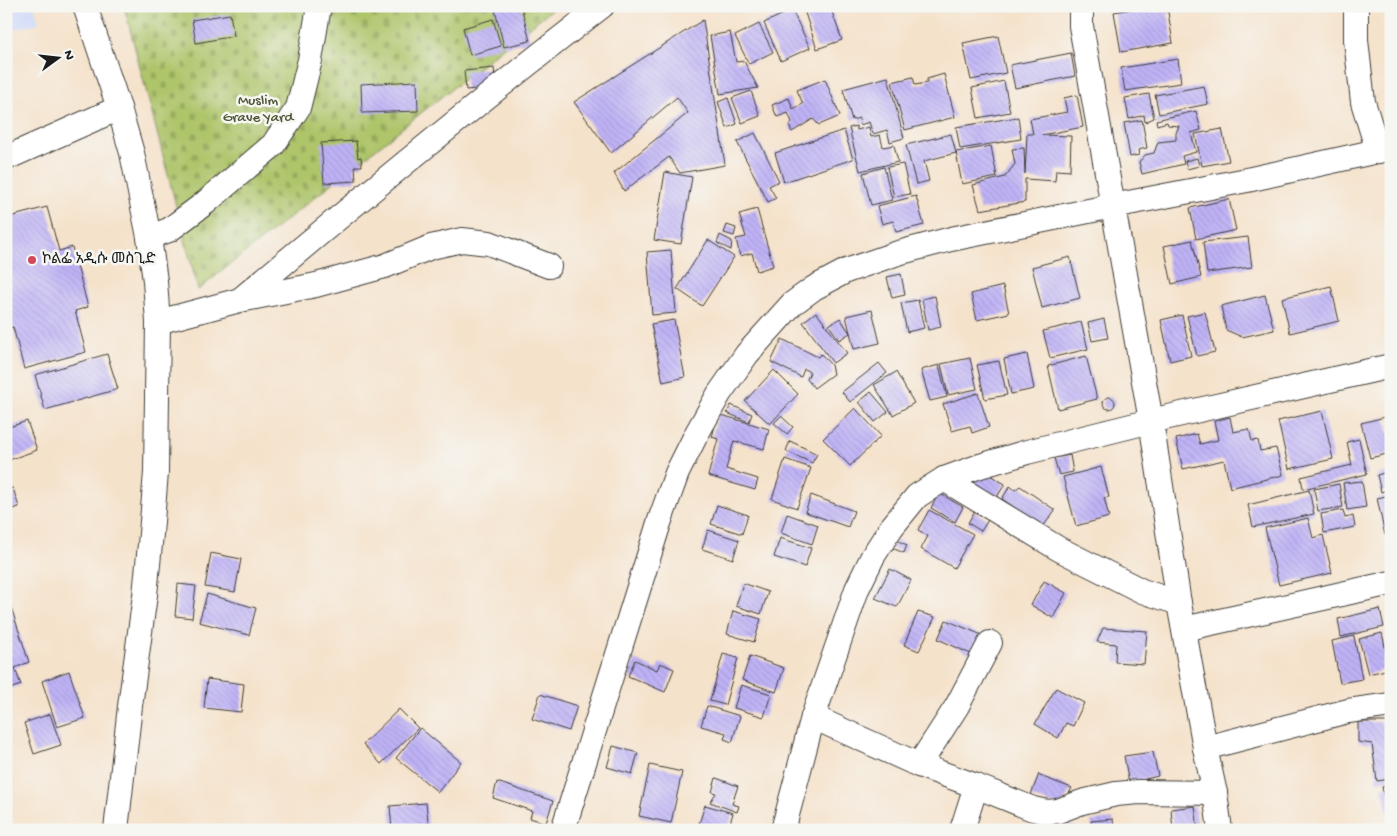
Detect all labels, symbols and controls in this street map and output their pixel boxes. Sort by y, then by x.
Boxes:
north arrow [32,32,82,82]
text: N [59,49,78,62]
park label: Muslim Grave Yard [223,92,294,127]
place label: ኮልፌ አዲሱ መስጊድ [42,251,156,269]
marker: ኮልፌ አዲሱ መስጊድ [26,254,38,266]

